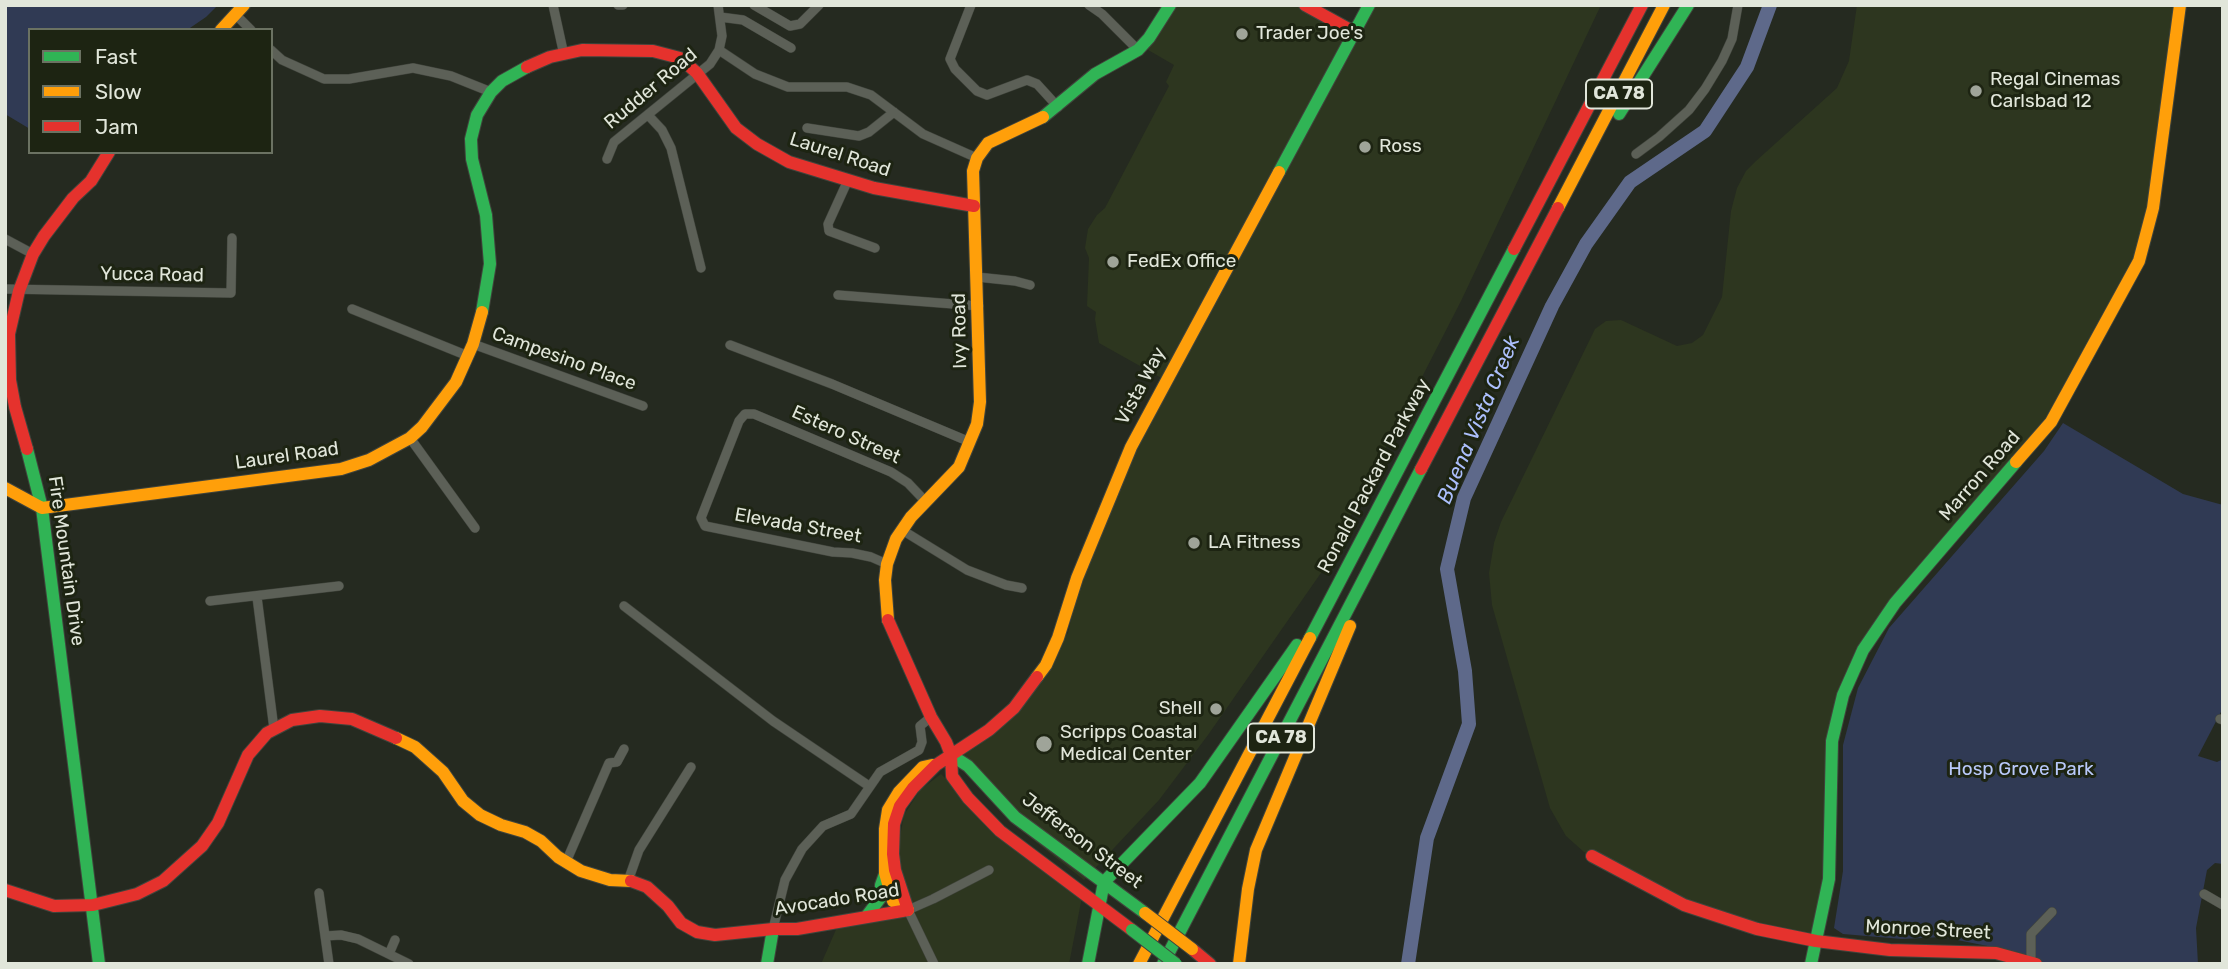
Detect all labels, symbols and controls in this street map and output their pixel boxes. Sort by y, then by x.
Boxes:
place label: Trader Joe's [1256,23,1363,45]
marker: Trader Joe's [1234,26,1250,42]
legend [28,28,273,154]
text: Fast [95,44,137,69]
street label: Rudder Road [600,44,702,134]
place label: Regal Cinemas Carlsbad 12 [1990,69,2121,113]
text: Slow [95,79,142,104]
road number: CA 78 [1586,80,1652,108]
marker: Regal Cinemas Carlsbad 12 [1968,83,1984,99]
text: Jam [95,114,139,139]
street label: Laurel Road [787,128,893,182]
place label: Ross [1379,136,1422,158]
marker: Ross [1357,139,1373,155]
place label: FedEx Office [1127,251,1236,273]
marker: FedEx Office [1105,254,1121,270]
street label: Yucca Road [100,263,204,287]
street label: Ivy Road [948,293,972,369]
street label: Campesino Place [489,322,639,396]
water label: Buena Vista Creek [1432,332,1526,508]
street label: Vista Way [1111,343,1171,429]
street label: Ronald Packard Parkway [1313,375,1435,577]
street label: Estero Street [788,401,904,469]
street label: Marron Road [1935,426,2025,526]
street label: Laurel Road [234,437,340,475]
street label: Fire Mountain Drive [43,475,89,647]
street label: Elevada Street [733,504,863,548]
place label: LA Fitness [1208,532,1301,554]
marker: LA Fitness [1186,535,1202,551]
place label: Shell [1159,698,1202,720]
marker: Shell [1208,701,1224,717]
place label: Scripps Coastal Medical Center [1060,722,1197,766]
road number: CA 78 [1248,724,1314,752]
marker: Scripps Coastal Medical Center [1034,734,1054,754]
park label: Hosp Grove Park [1948,759,2094,781]
street label: Jefferson Street [1017,788,1147,894]
street label: Avocado Road [773,879,901,921]
street label: Monroe Street [1865,915,1991,945]

